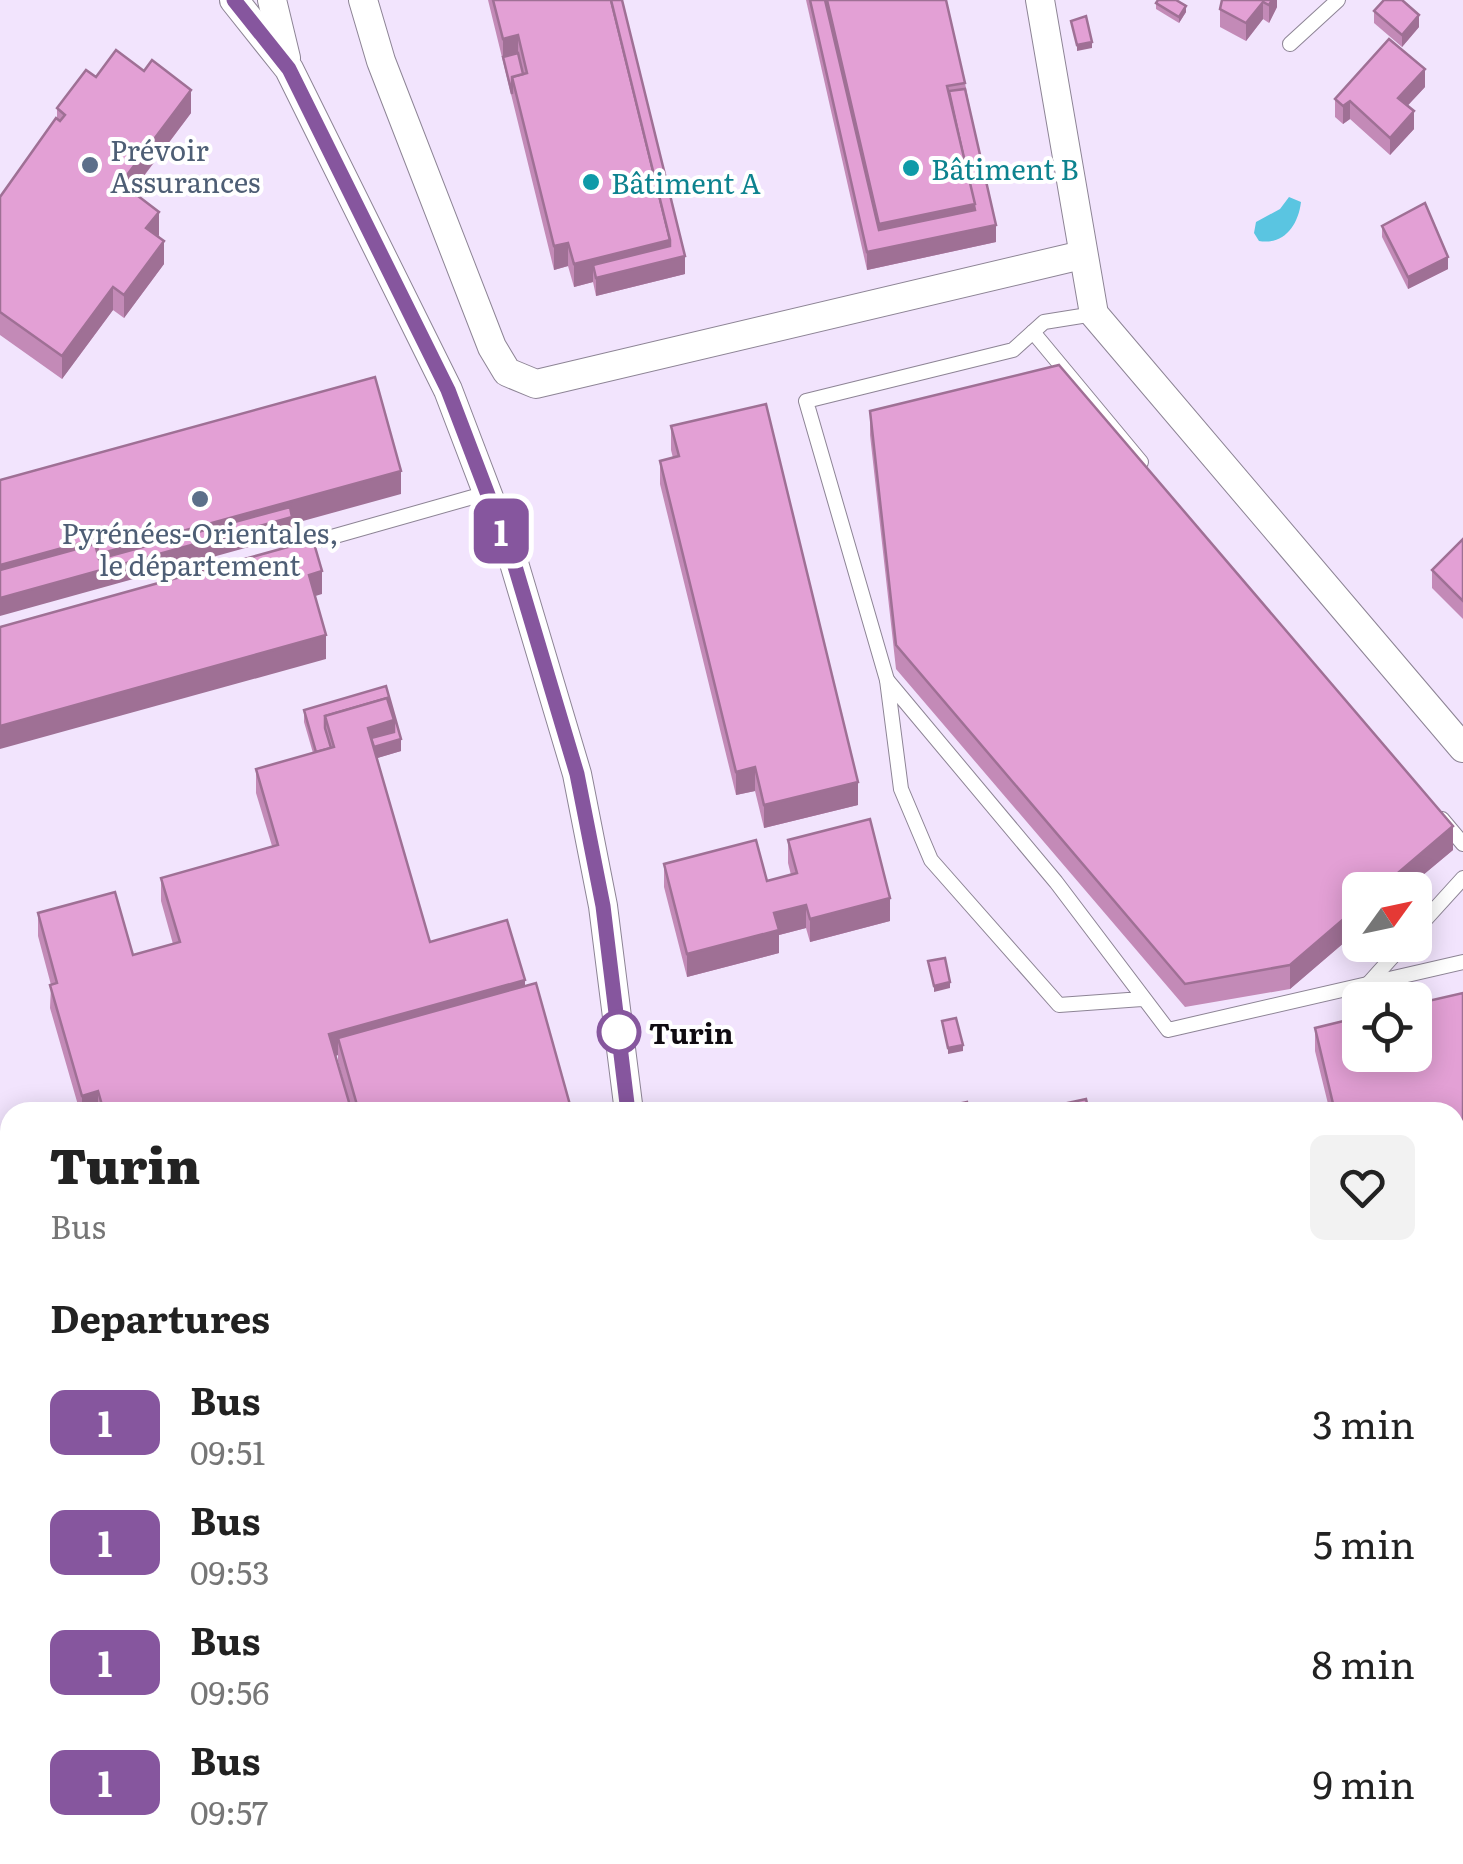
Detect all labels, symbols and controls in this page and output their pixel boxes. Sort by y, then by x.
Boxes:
place label: Prévoir Assurances [110,128,261,202]
place label: Bâtiment B [931,147,1079,189]
marker: Prévoir Assurances [79,154,101,176]
marker: Bâtiment B [900,157,922,179]
place label: Bâtiment A [611,161,761,203]
marker: Bâtiment A [580,171,602,193]
marker: Pyrénées-Orientales, le département [189,488,211,510]
line badge: 1 [468,498,534,564]
text: 1 [494,505,508,557]
place label: Pyrénées-Orientales, le département [62,511,338,585]
north arrow [1342,872,1432,962]
map controls [1342,872,1432,1072]
button: locate [1342,982,1432,1072]
marker: Turin [598,1011,640,1053]
place label: Turin [649,1011,733,1053]
text: Turin [50,1128,200,1199]
button: heart [1310,1135,1415,1240]
text: Bus [50,1201,106,1249]
text: Departures [50,1288,270,1345]
text: Bus [190,1370,261,1427]
text: 3 min [1312,1394,1415,1451]
text: 1 [98,1396,112,1448]
text: 09:51 [190,1427,265,1475]
text: Bus [190,1490,261,1547]
text: 5 min [1313,1514,1415,1571]
text: 1 [98,1516,112,1568]
text: 09:53 [190,1547,270,1595]
text: Bus [190,1610,261,1667]
text: 8 min [1312,1634,1415,1691]
text: 1 [98,1636,112,1688]
text: 09:56 [190,1667,269,1715]
text: Bus [190,1730,261,1787]
text: 9 min [1313,1754,1415,1811]
text: 1 [98,1756,112,1808]
text: 09:57 [190,1787,268,1835]

